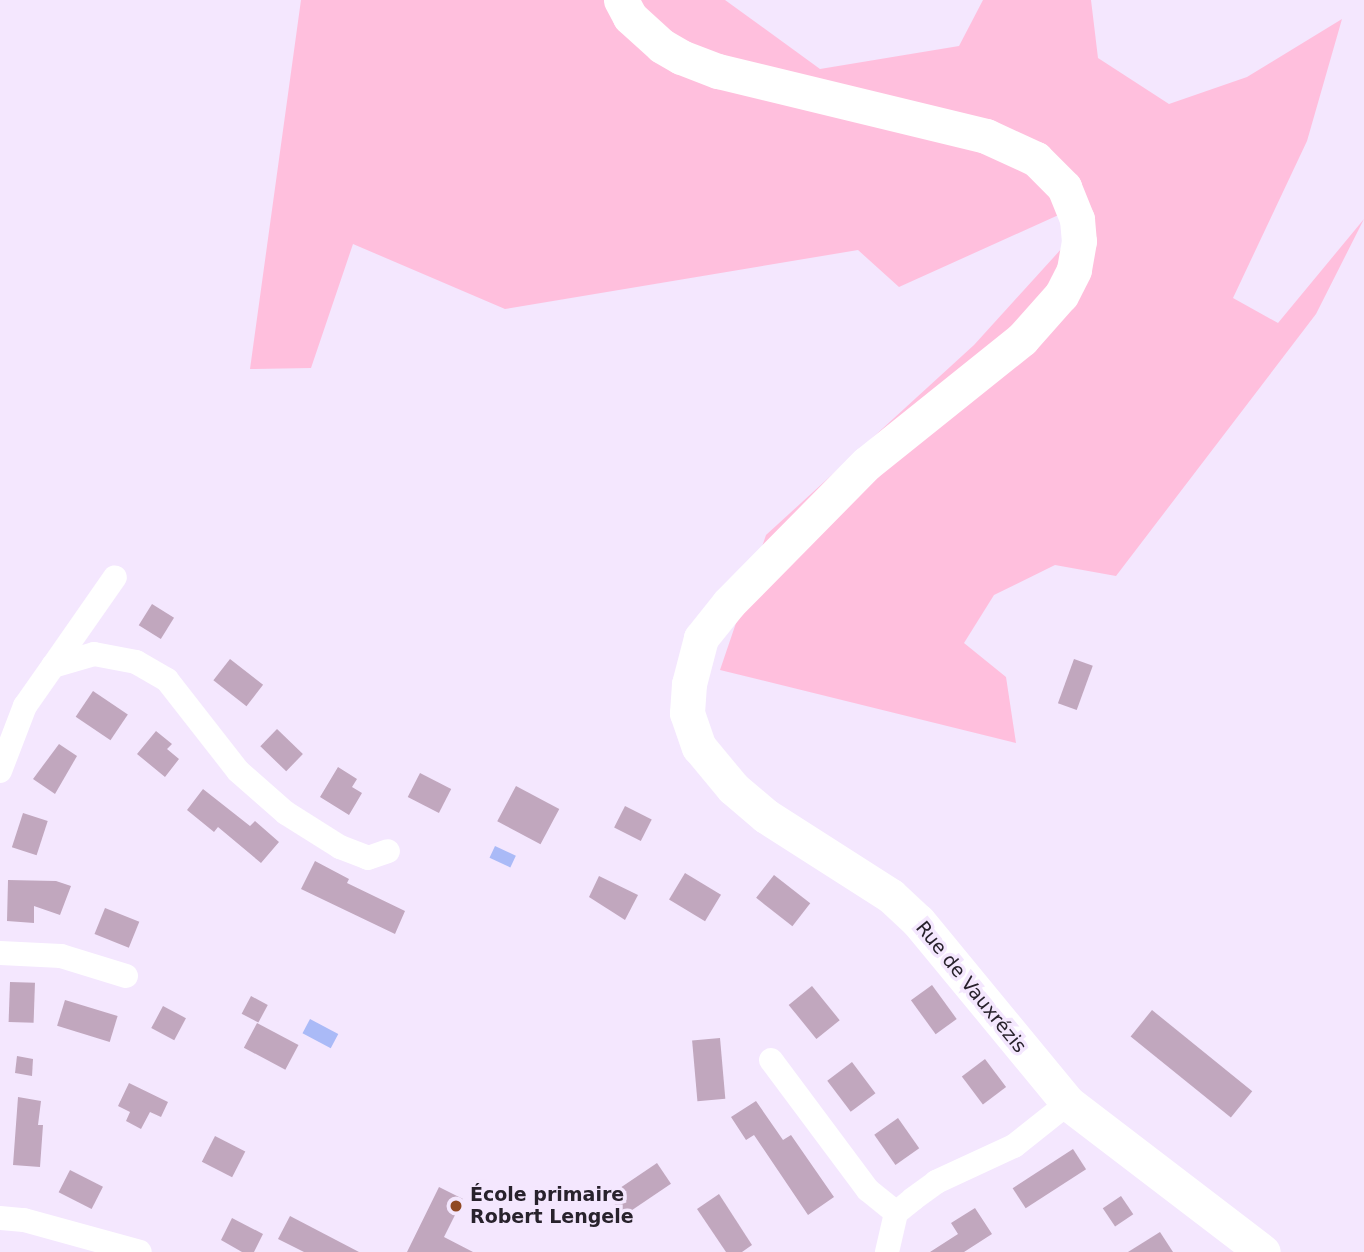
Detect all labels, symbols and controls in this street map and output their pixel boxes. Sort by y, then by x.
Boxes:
street label: Rue de Vauxrézis [911,917,1031,1057]
place label: École primaire Robert Lengele [470,1184,634,1228]
marker: École primaire Robert Lengele [448,1198,464,1214]

